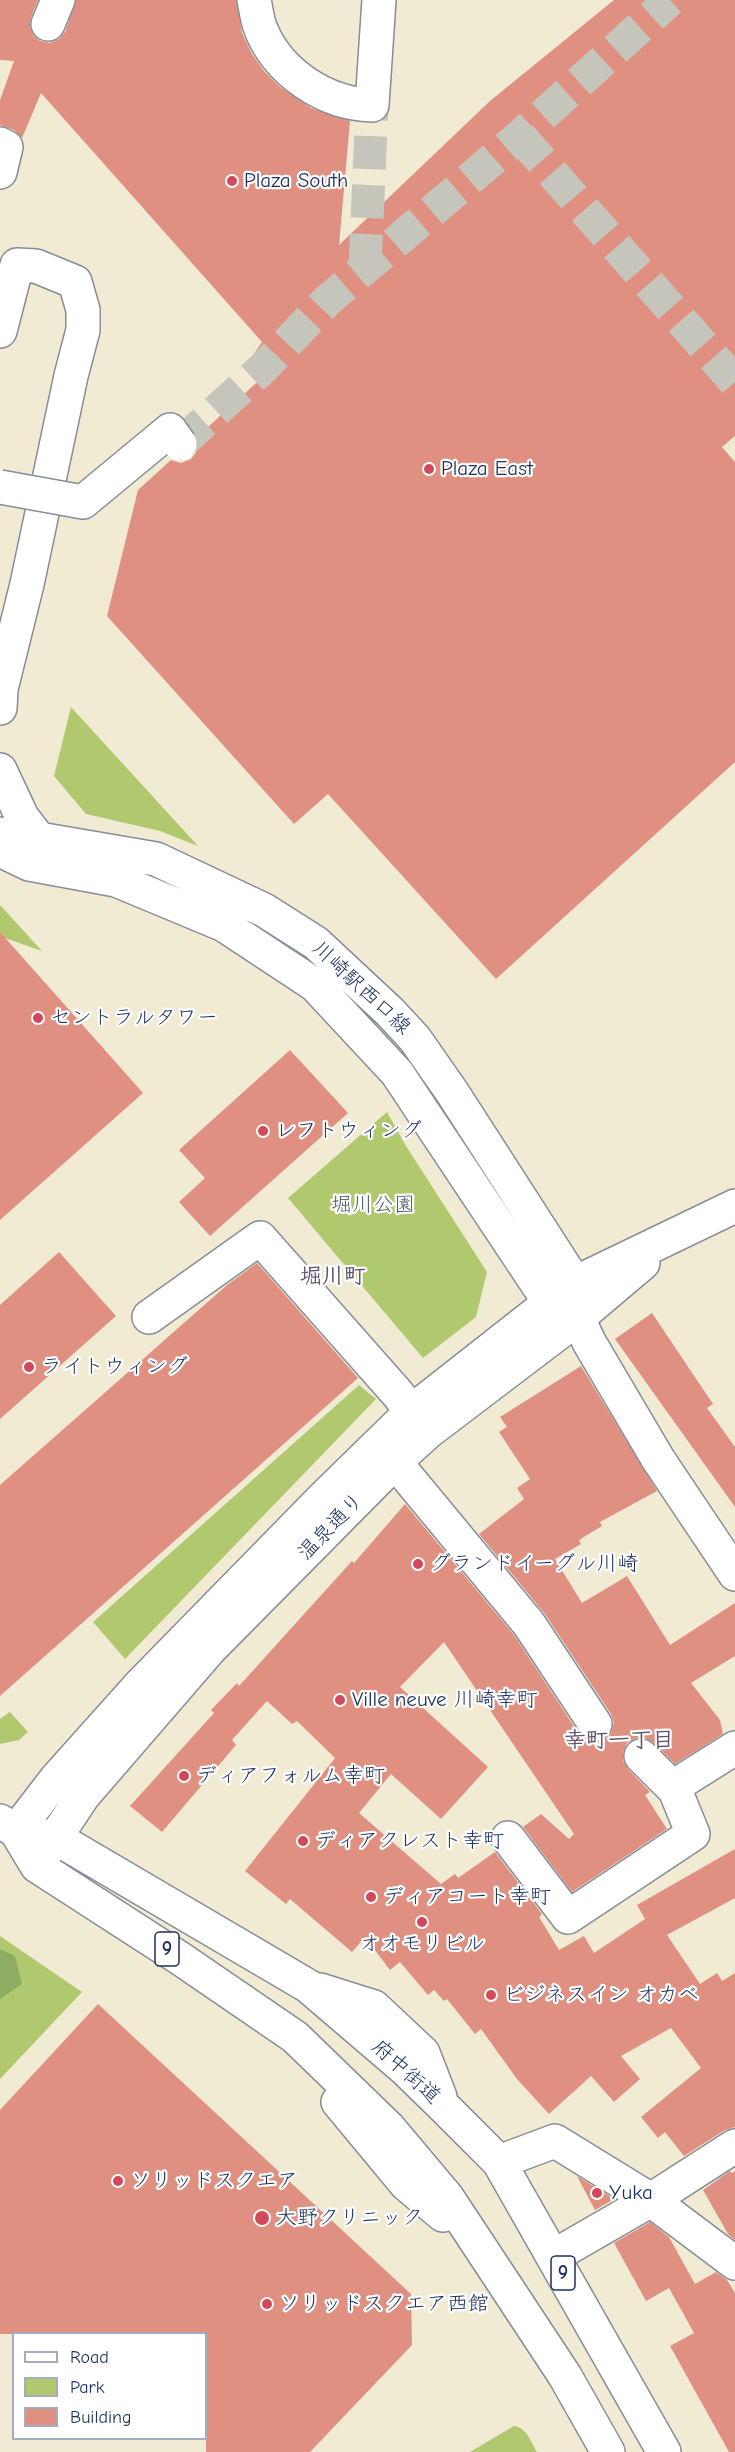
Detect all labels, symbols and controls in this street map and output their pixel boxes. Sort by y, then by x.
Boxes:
place label: Plaza South [244,168,348,194]
marker: Plaza South [225,174,239,188]
place label: Plaza East [441,456,533,482]
marker: Plaza East [422,462,436,476]
street label: 川崎駅西口線 [306,936,416,1040]
place label: セントラルタワー [50,1005,218,1031]
marker: セントラルタワー [31,1011,45,1025]
place label: レフトウィング [275,1118,422,1144]
marker: レフトウィング [256,1124,270,1138]
park label: 堀川公園 [331,1192,415,1218]
district label: 堀川町 [300,1264,366,1290]
place label: ライトウィング [41,1354,188,1380]
marker: ライトウィング [22,1360,36,1374]
street label: 温泉通り [293,1488,369,1566]
place label: グランドイーグル川崎 [430,1551,638,1577]
marker: グランドイーグル川崎 [411,1557,425,1571]
place label: Ville neuve 川崎幸町 [352,1687,538,1713]
marker: Ville neuve 川崎幸町 [333,1693,347,1707]
district label: 幸町一丁目 [564,1728,674,1754]
place label: ディアフォルム幸町 [196,1763,385,1789]
marker: ディアフォルム幸町 [177,1769,191,1783]
place label: ディアクレスト幸町 [315,1828,504,1854]
marker: ディアクレスト幸町 [296,1834,310,1848]
place label: ディアコート幸町 [383,1884,551,1910]
marker: ディアコート幸町 [364,1890,378,1904]
marker: オオモリビル [415,1915,429,1929]
place label: オオモリビル [359,1931,485,1957]
road number: 9 [155,1932,179,1966]
place label: ビジネスイン オカベ [503,1982,699,2008]
marker: ビジネスイン オカベ [484,1988,498,2002]
street label: 府中街道 [366,2035,446,2109]
place label: ソリッドスクエア [130,2168,298,2194]
marker: ソリッドスクエア [111,2174,125,2188]
place label: Yuka [609,2180,653,2206]
marker: Yuka [590,2186,604,2200]
place label: 大野クリニック [276,2205,423,2231]
marker: 大野クリニック [253,2209,271,2227]
road number: 9 [551,2256,575,2290]
place label: ソリッドスクエア西館 [279,2291,489,2317]
marker: ソリッドスクエア西館 [260,2297,274,2311]
legend [12,2332,207,2440]
text: Road [70,2347,109,2368]
text: Park [70,2377,104,2398]
text: Building [70,2407,132,2428]

